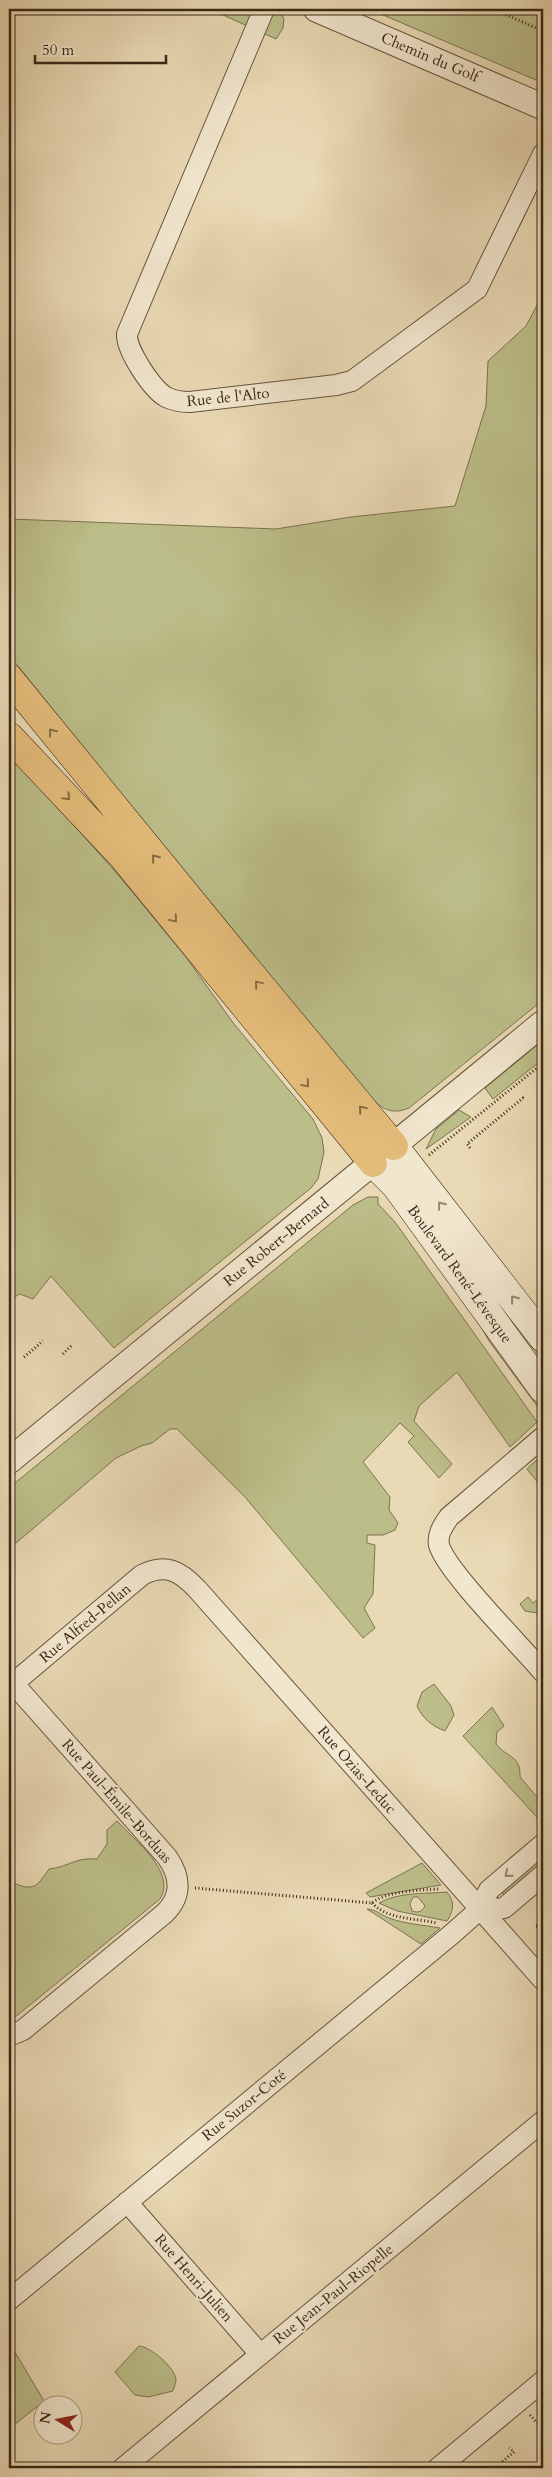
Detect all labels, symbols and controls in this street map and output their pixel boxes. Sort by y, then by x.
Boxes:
street label: Chemin du Golf [378,27,484,88]
scale bar [35,32,166,64]
text: 50 m [42,40,74,60]
street label: Rue de l'Alto [186,383,270,411]
one-way arrow [49,729,58,738]
one-way arrow [61,791,70,800]
one-way arrow [152,855,161,864]
one-way arrow [168,913,176,922]
one-way arrow [255,980,264,989]
one-way arrow [301,1078,310,1087]
one-way arrow [359,1105,368,1114]
street label: Rue Robert-Bernard [219,1193,333,1291]
street label: Boulevard René-Lévesque [403,1201,517,1347]
one-way arrow [438,1201,447,1211]
one-way arrow [511,1296,519,1305]
street label: Rue Alfred-Pellan [35,1578,135,1667]
street label: Rue Ozias-Leduc [313,1722,401,1818]
street label: Rue Paul-Émile-Borduas [57,1735,177,1867]
one-way arrow [505,1868,514,1877]
street label: Rue Suzor-Coté [198,2065,291,2145]
street label: Rue Henri-Julien [150,2230,238,2327]
street label: Rue Jean-Paul-Riopelle [269,2239,397,2349]
north arrow [32,2394,82,2444]
text: N [35,2410,56,2425]

